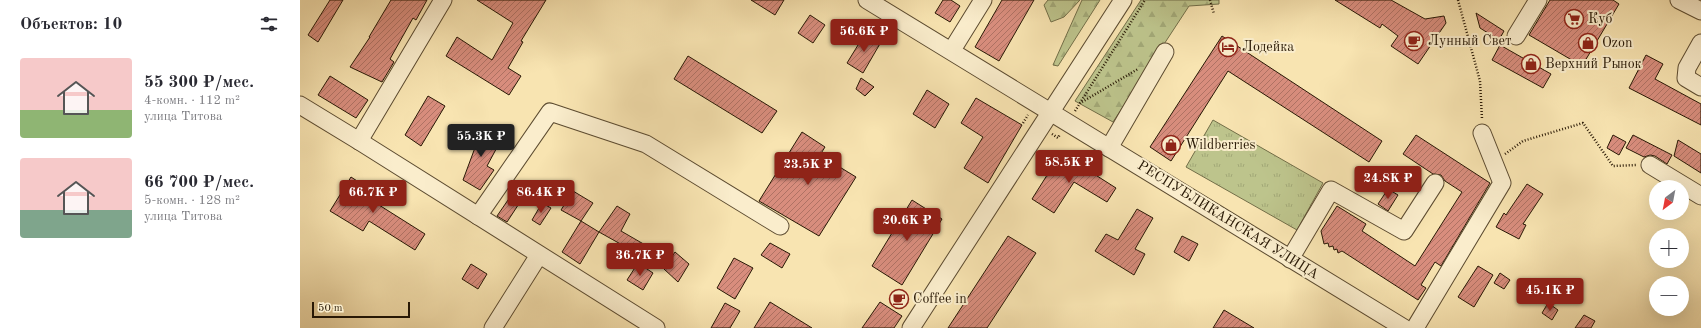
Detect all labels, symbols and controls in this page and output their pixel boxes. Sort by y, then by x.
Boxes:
supermarket icon: Куб [1563,8,1585,30]
place label: Куб [1588,12,1613,26]
icon: filters [258,13,280,35]
text: Объектов: 10 [20,16,122,33]
pin: 56.6K ₽ [827,19,901,53]
text: 56.6K ₽ [839,25,889,38]
cafe icon: Лунный Свет [1403,30,1425,52]
shop icon: Ozon [1577,32,1599,54]
place label: Лунный Свет [1428,34,1512,48]
hotel icon: Лодейка [1217,36,1239,58]
place label: Ozon [1602,36,1633,50]
place label: Лодейка [1242,40,1294,54]
shop icon: Верхний Рынок [1520,53,1542,75]
place label: Верхний Рынок [1545,57,1642,71]
icon: home [52,74,100,122]
text: 55 300 ₽/мес. [144,74,254,91]
text: 4-комн. · 112 m² [144,94,240,107]
text: улица Титова [144,110,222,123]
pin: 55.3K ₽ [444,124,518,158]
text: 55.3K ₽ [456,130,506,143]
shop icon: Wildberries [1160,134,1182,156]
place label: Wildberries [1185,138,1256,152]
pin: 58.5K ₽ [1032,150,1106,184]
pin: 23.5K ₽ [771,152,845,186]
text: 58.5K ₽ [1044,156,1094,169]
text: 23.5K ₽ [783,158,833,171]
street label: РЕСПУБЛИКАНСКАЯ УЛИЦА [1135,158,1321,282]
pin: 24.8K ₽ [1351,166,1425,200]
text: 24.8K ₽ [1363,172,1413,185]
icon: home [52,174,100,222]
text: 66 700 ₽/мес. [144,174,254,191]
pin: 66.7K ₽ [336,180,410,214]
pin: 86.4K ₽ [504,180,578,214]
north arrow [1649,180,1689,220]
map controls [1649,180,1689,316]
text: 66.7K ₽ [348,186,398,199]
text: 86.4K ₽ [516,186,566,199]
text: 5-комн. · 128 m² [144,194,240,207]
pin: 20.6K ₽ [870,208,944,242]
text: улица Титова [144,210,222,223]
text: 20.6K ₽ [882,214,932,227]
button: + [1649,228,1689,268]
pin: 36.7K ₽ [603,243,677,277]
text: 36.7K ₽ [615,249,665,262]
button: − [1649,276,1689,316]
pin: 45.1K ₽ [1513,278,1587,312]
text: 45.1K ₽ [1525,284,1575,297]
cafe icon: Coffee in [888,288,910,310]
place label: Coffee in [913,292,967,306]
scale bar [312,300,410,319]
text: 50 m [318,303,343,314]

